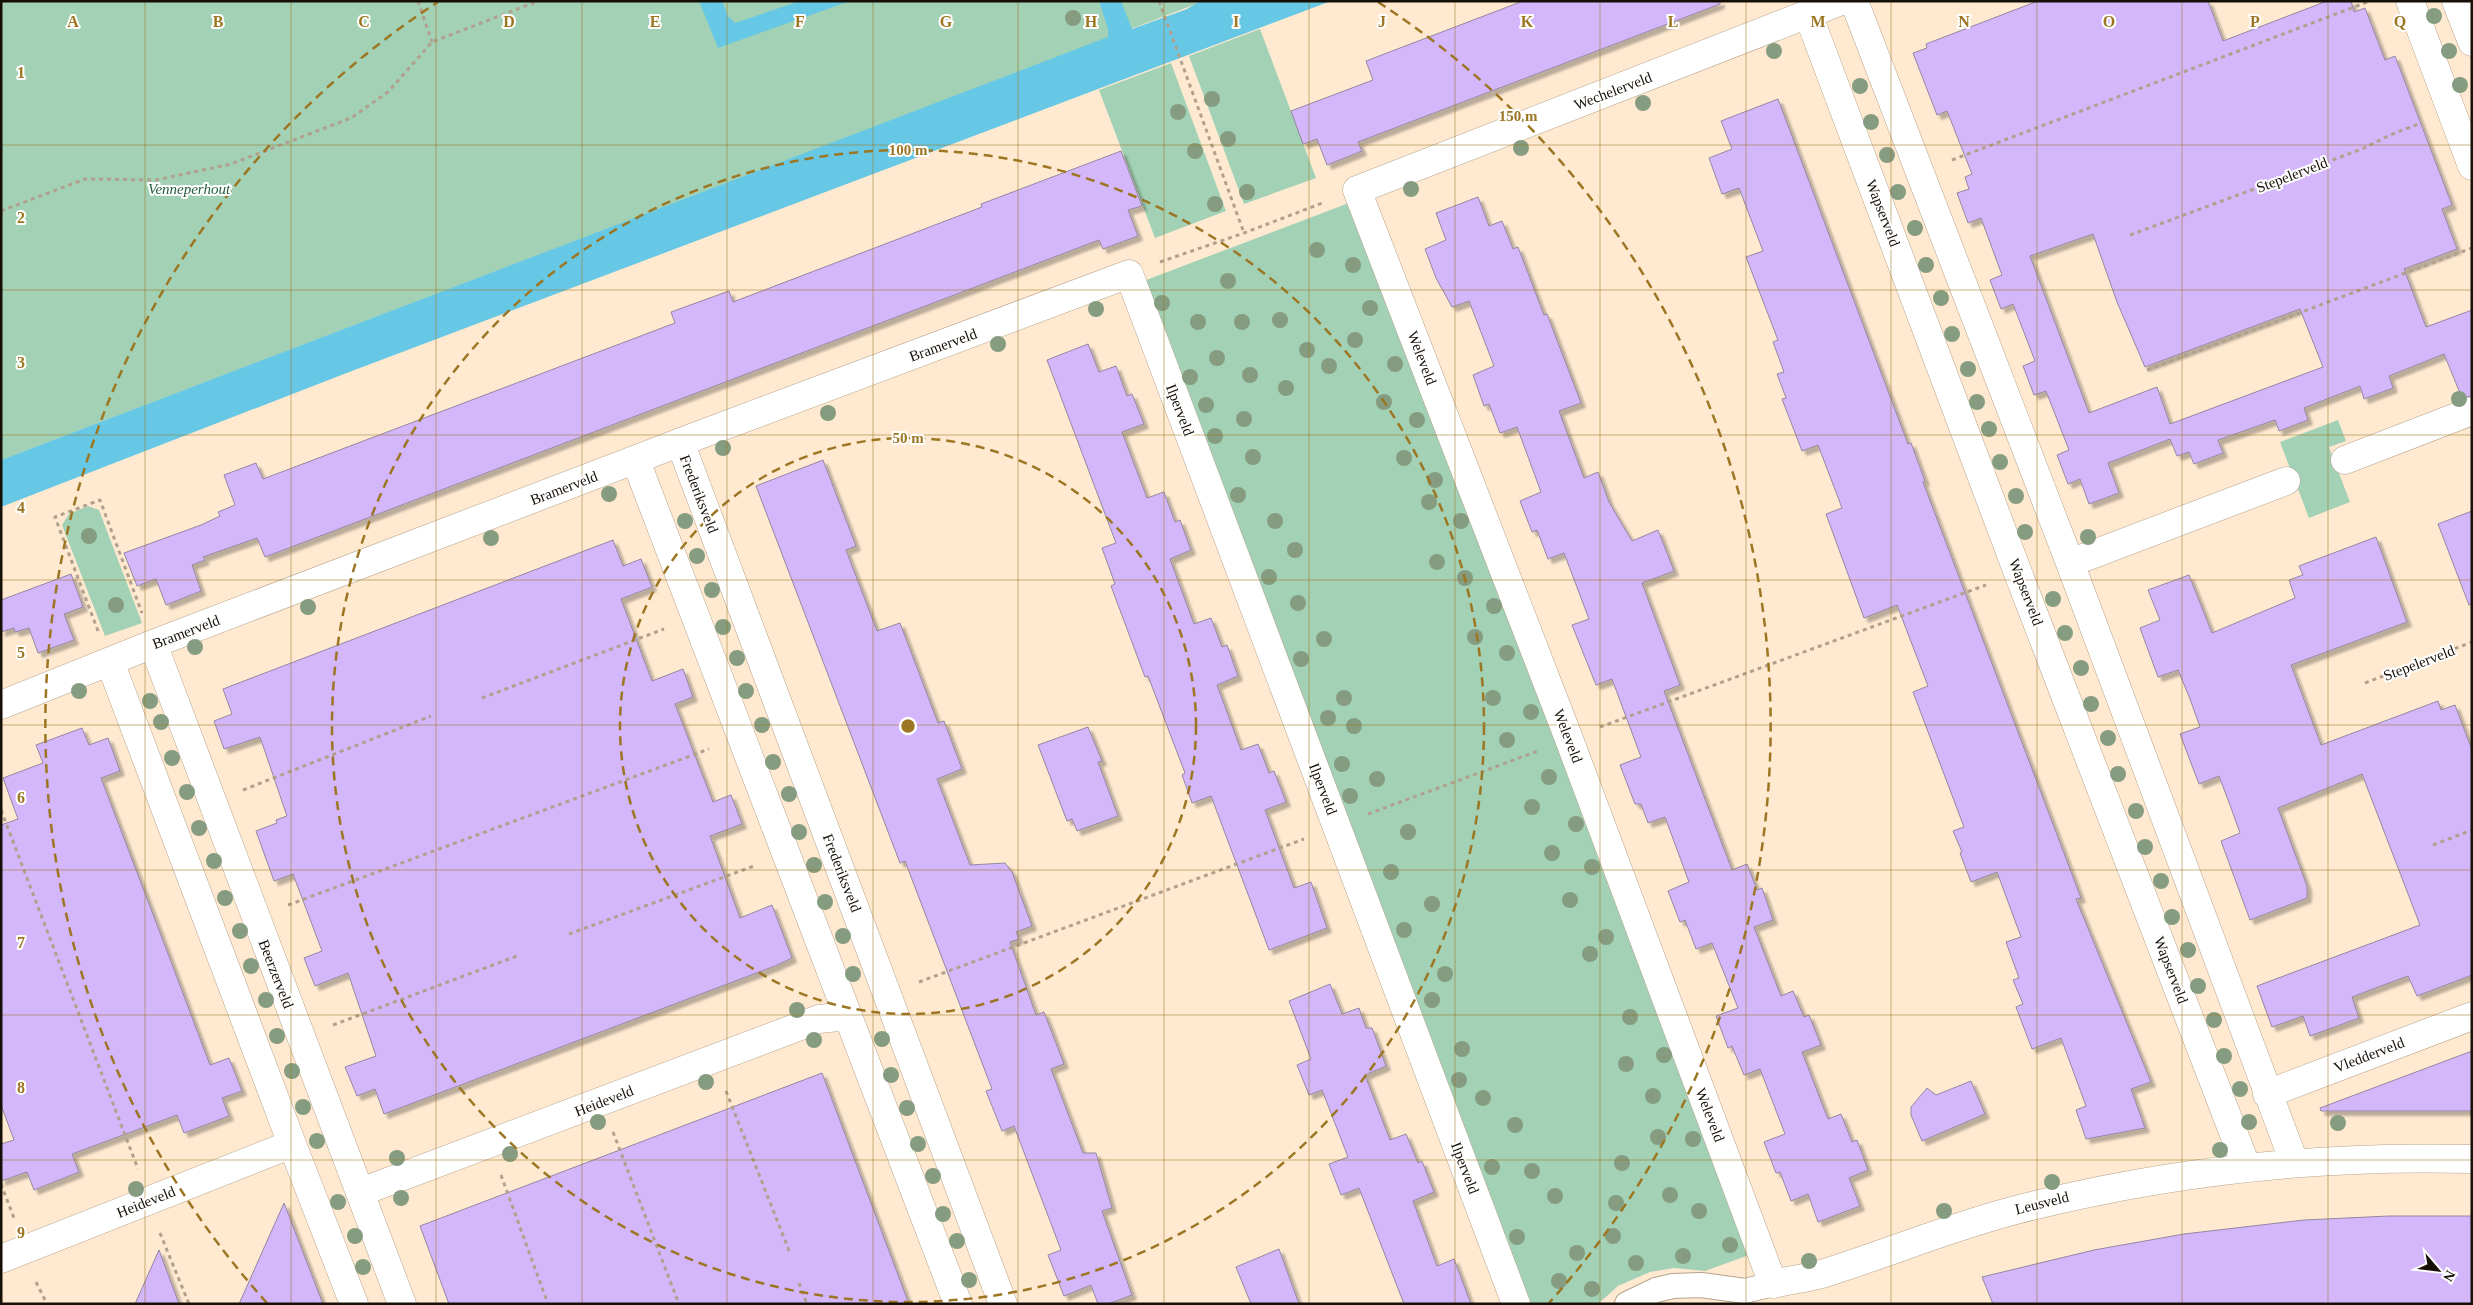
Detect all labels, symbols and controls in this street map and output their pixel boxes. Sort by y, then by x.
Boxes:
text: A [67,13,79,30]
text: B [213,13,224,30]
text: C [358,13,370,30]
text: D [503,13,515,30]
text: E [650,13,660,30]
text: F [795,13,805,30]
text: G [940,13,953,30]
text: H [1085,13,1098,30]
text: I [1233,13,1239,30]
text: J [1378,13,1386,30]
text: K [1521,13,1534,30]
text: L [1668,13,1678,30]
text: M [1810,13,1826,30]
text: N [1958,13,1970,30]
text: O [2103,13,2115,30]
text: P [2250,13,2260,30]
text: Q [2394,13,2406,30]
text: 1 [17,64,25,81]
street label: Wechelerveld [1572,69,1655,113]
text: 150 m [1499,108,1538,124]
text: 100 m [889,142,928,158]
street label: Stepelerveld [2254,154,2330,196]
street label: Wapserveld [1863,177,1903,249]
park label: Venneperhout [148,181,231,197]
text: 2 [17,209,25,226]
street label: Bramerveld [907,325,979,365]
street label: Weleveld [1404,329,1440,388]
text: 3 [17,354,25,371]
street label: Ilperveld [1163,382,1197,439]
text: 50 m [892,430,924,446]
street label: Frederiksveld [677,453,721,536]
street label: Bramerveld [528,468,600,508]
text: 4 [17,499,25,516]
street label: Wapserveld [2006,556,2046,628]
street label: Bramerveld [150,612,222,652]
street label: Stepelerveld [2381,642,2457,684]
text: 5 [17,644,25,661]
street label: Weleveld [1550,707,1586,766]
centre of rings [899,717,917,735]
street label: Ilperveld [1306,761,1340,818]
text: 6 [17,789,25,806]
street label: Frederiksveld [820,832,864,915]
text: 7 [17,934,25,951]
street label: Wapserveld [2151,934,2191,1006]
street label: Beerzerveld [256,937,297,1011]
street label: Vledderveld [2332,1034,2407,1076]
text: 8 [17,1079,25,1096]
street label: Heideveld [572,1082,636,1120]
street label: Weleveld [1692,1086,1728,1145]
street label: Ilperveld [1448,1140,1482,1197]
street label: Heideveld [114,1183,178,1221]
street label: Leusveld [2013,1188,2071,1217]
text: 9 [17,1224,25,1241]
north arrow [2413,1245,2463,1295]
text: N [2440,1268,2458,1284]

